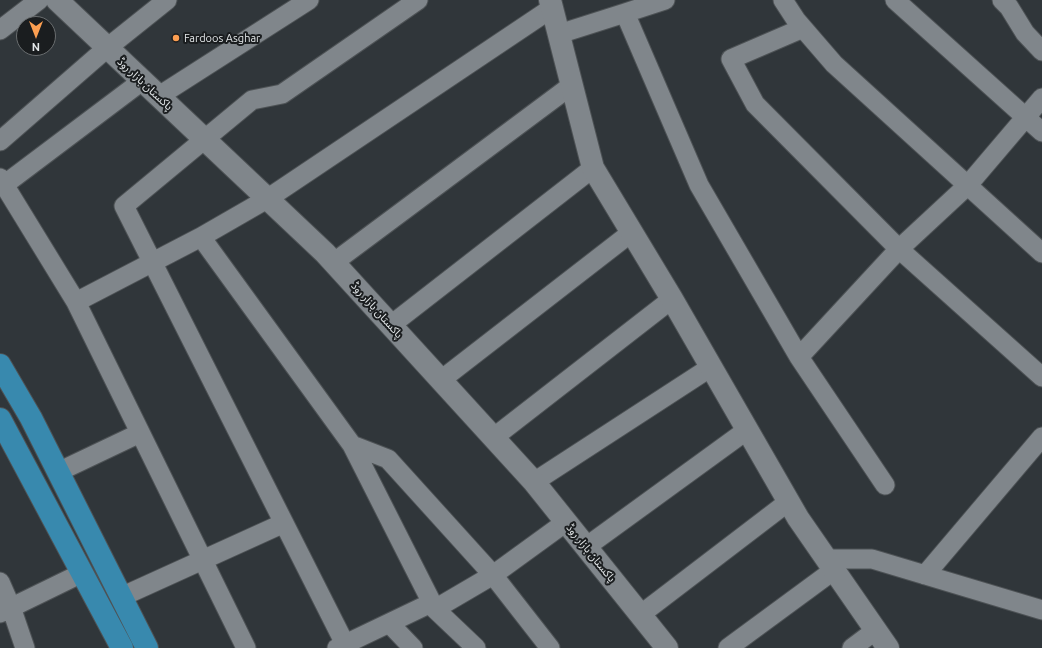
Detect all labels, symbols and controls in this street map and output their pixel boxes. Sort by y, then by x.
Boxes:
north arrow [16,16,56,56]
place label: Fardoos Asghar [184,31,260,45]
marker: Fardoos Asghar [171,33,181,43]
text: N [32,41,40,53]
street label: پاکستان بازار روڈ [115,55,175,113]
street label: پاکستان بازار روڈ [348,279,406,341]
street label: پاکستان بازار روڈ [564,521,618,585]

